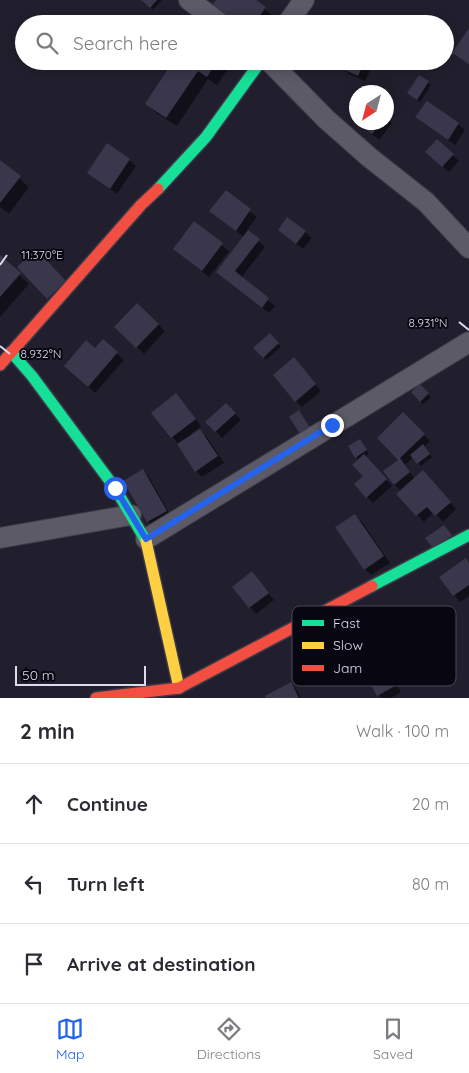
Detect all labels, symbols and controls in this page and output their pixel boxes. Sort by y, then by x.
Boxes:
search box [15,15,454,70]
icon: search [33,29,61,57]
text: Search here [73,31,178,55]
north arrow [349,85,394,130]
text: 11.370°E [21,247,63,262]
text: 8.931°N [409,315,447,330]
text: 8.932°N [20,346,62,361]
route end [321,414,344,437]
route start [104,477,127,500]
legend [292,606,456,686]
text: Fast [333,614,361,632]
text: Slow [333,636,363,654]
text: Jam [333,659,362,677]
scale bar [15,663,146,686]
text: 50 m [22,666,55,684]
text: 2 min [20,718,75,744]
text: Walk · 100 m [356,721,449,741]
icon: ahead [20,790,48,818]
text: Continue [67,792,148,816]
text: 20 m [412,794,449,814]
icon: left [20,870,48,898]
text: Turn left [67,872,145,896]
text: 80 m [412,874,449,894]
icon: arrive [20,950,48,978]
text: Arrive at destination [67,952,256,976]
tab: Map [56,1015,85,1063]
tab: Directions [197,1015,261,1063]
tab: Saved [373,1015,413,1063]

